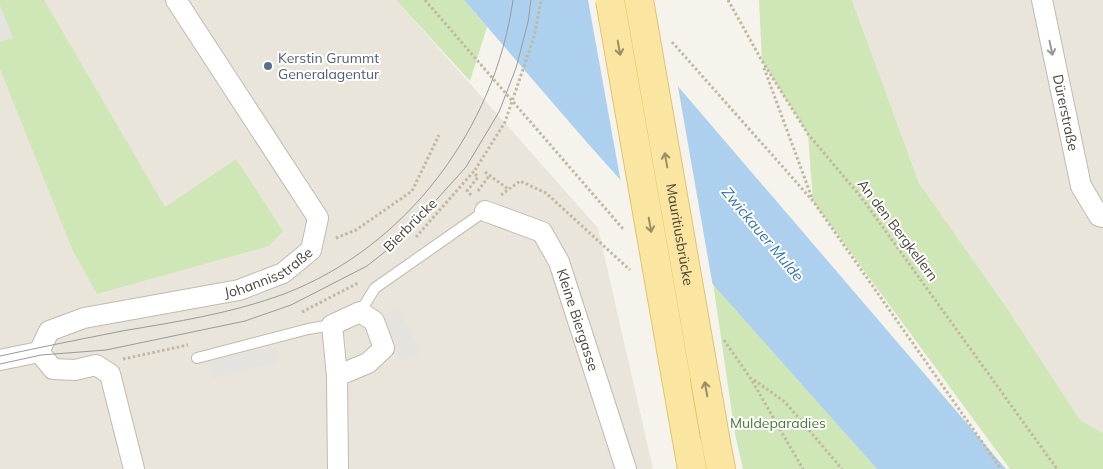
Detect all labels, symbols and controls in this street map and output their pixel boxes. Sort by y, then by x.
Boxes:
one-way arrow [1047,39,1056,55]
one-way arrow [614,40,624,56]
place label: Kerstin Grummt Generalagentur [278,49,380,83]
marker: Kerstin Grummt Generalagentur [262,60,274,72]
street label: Dürerstraße [1049,73,1082,153]
one-way arrow [661,152,671,168]
street label: An den Bergkellern [854,176,942,284]
street label: Mauritiusbrücke [662,182,698,287]
water label: Zwickauer Mulde [718,183,808,285]
street label: Bierbrücke [379,194,441,256]
one-way arrow [645,217,655,233]
street label: Johannisstraße [223,243,316,302]
street label: Kleine Biergasse [553,266,603,373]
one-way arrow [701,381,711,397]
park label: Muldeparadies [730,414,826,432]

